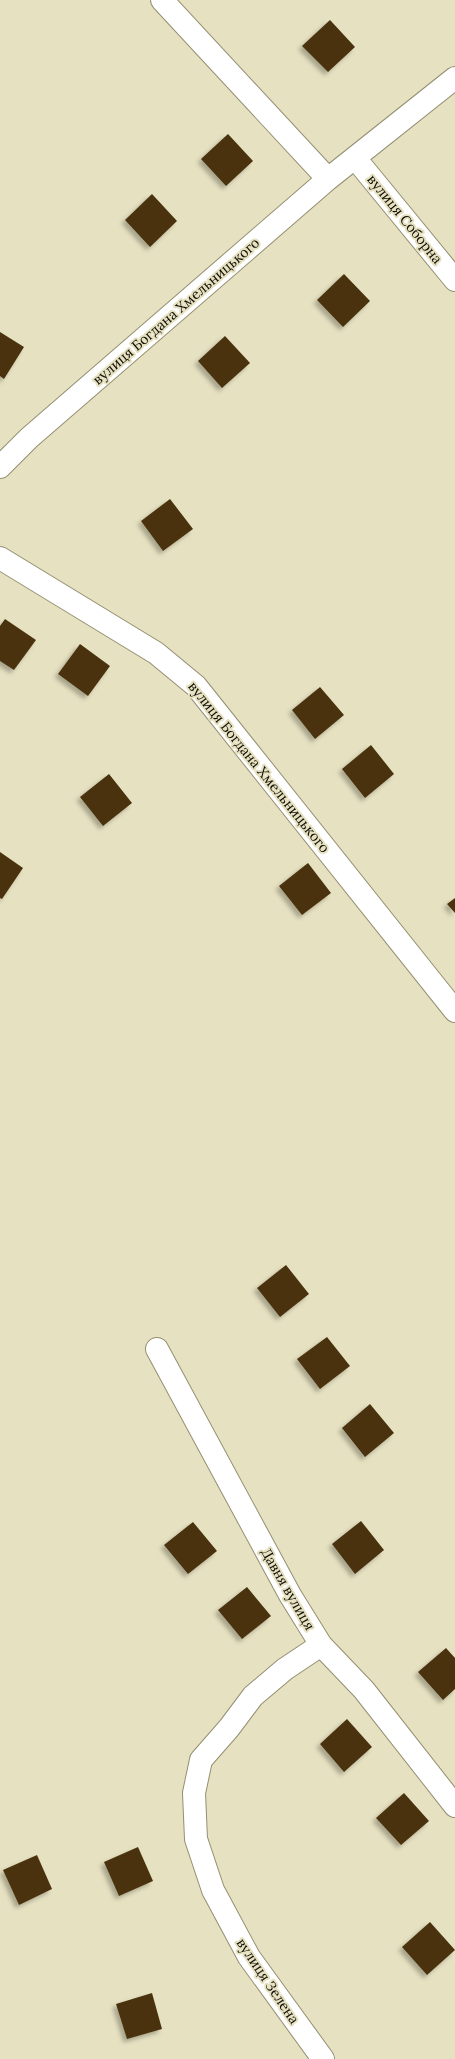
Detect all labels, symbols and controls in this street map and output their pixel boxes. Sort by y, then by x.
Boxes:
street label: вулиця Соборна [363,171,447,267]
street label: вулиця Богдана Хмельницького [89,234,263,388]
street label: вулиця Богдана Хмельницького [184,678,334,856]
street label: Давня вулиця [257,1545,319,1633]
street label: вулиця Зелена [233,1935,303,2027]

